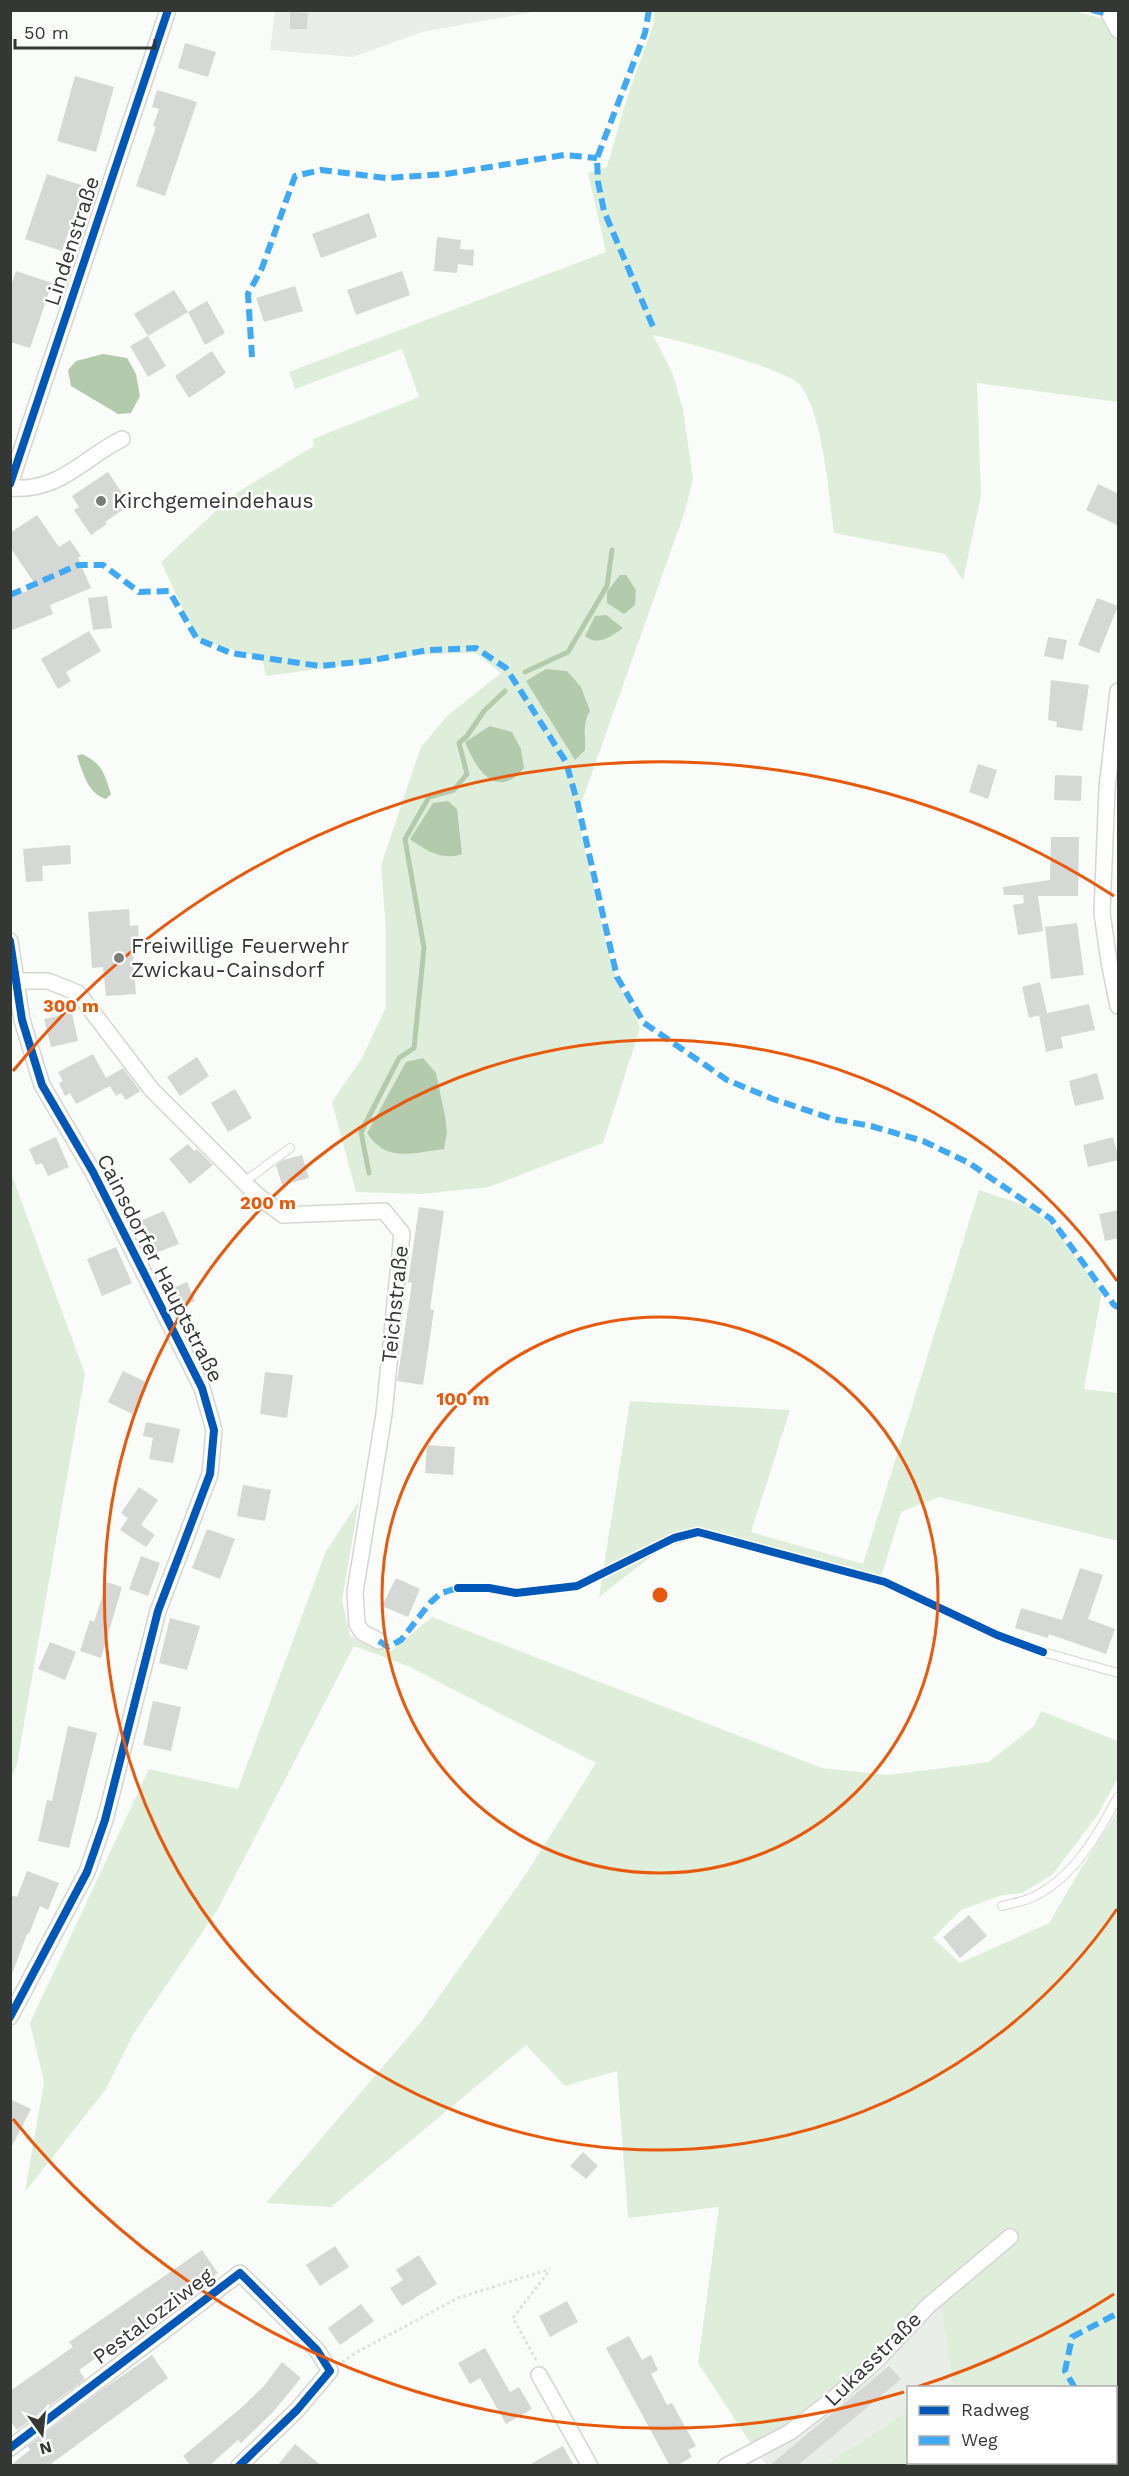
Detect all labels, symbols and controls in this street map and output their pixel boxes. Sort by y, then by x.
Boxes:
scale bar [15,12,154,50]
text: 50 m [24,22,69,43]
street label: Lindenstraße [39,173,104,309]
place label: Kirchgemeindehaus [113,488,314,513]
marker: Kirchgemeindehaus [94,494,108,508]
place label: Freiwillige Feuerwehr Zwickau-Cainsdorf [131,933,350,982]
marker: Freiwillige Feuerwehr Zwickau-Cainsdorf [112,951,126,965]
text: 300 m [43,995,99,1016]
street label: Cainsdorfer Hauptstraße [92,1150,229,1386]
text: 200 m [240,1192,296,1213]
street label: Teichstraße [376,1244,413,1364]
text: 100 m [436,1388,490,1409]
centre of rings [650,1585,670,1605]
street label: Pestalozziweg [88,2262,218,2369]
street label: Lukasstraße [819,2306,926,2411]
legend [907,2386,1117,2464]
text: Radweg [961,2399,1030,2420]
north arrow [12,2404,72,2464]
text: Weg [961,2429,998,2450]
text: N [38,2437,54,2459]

